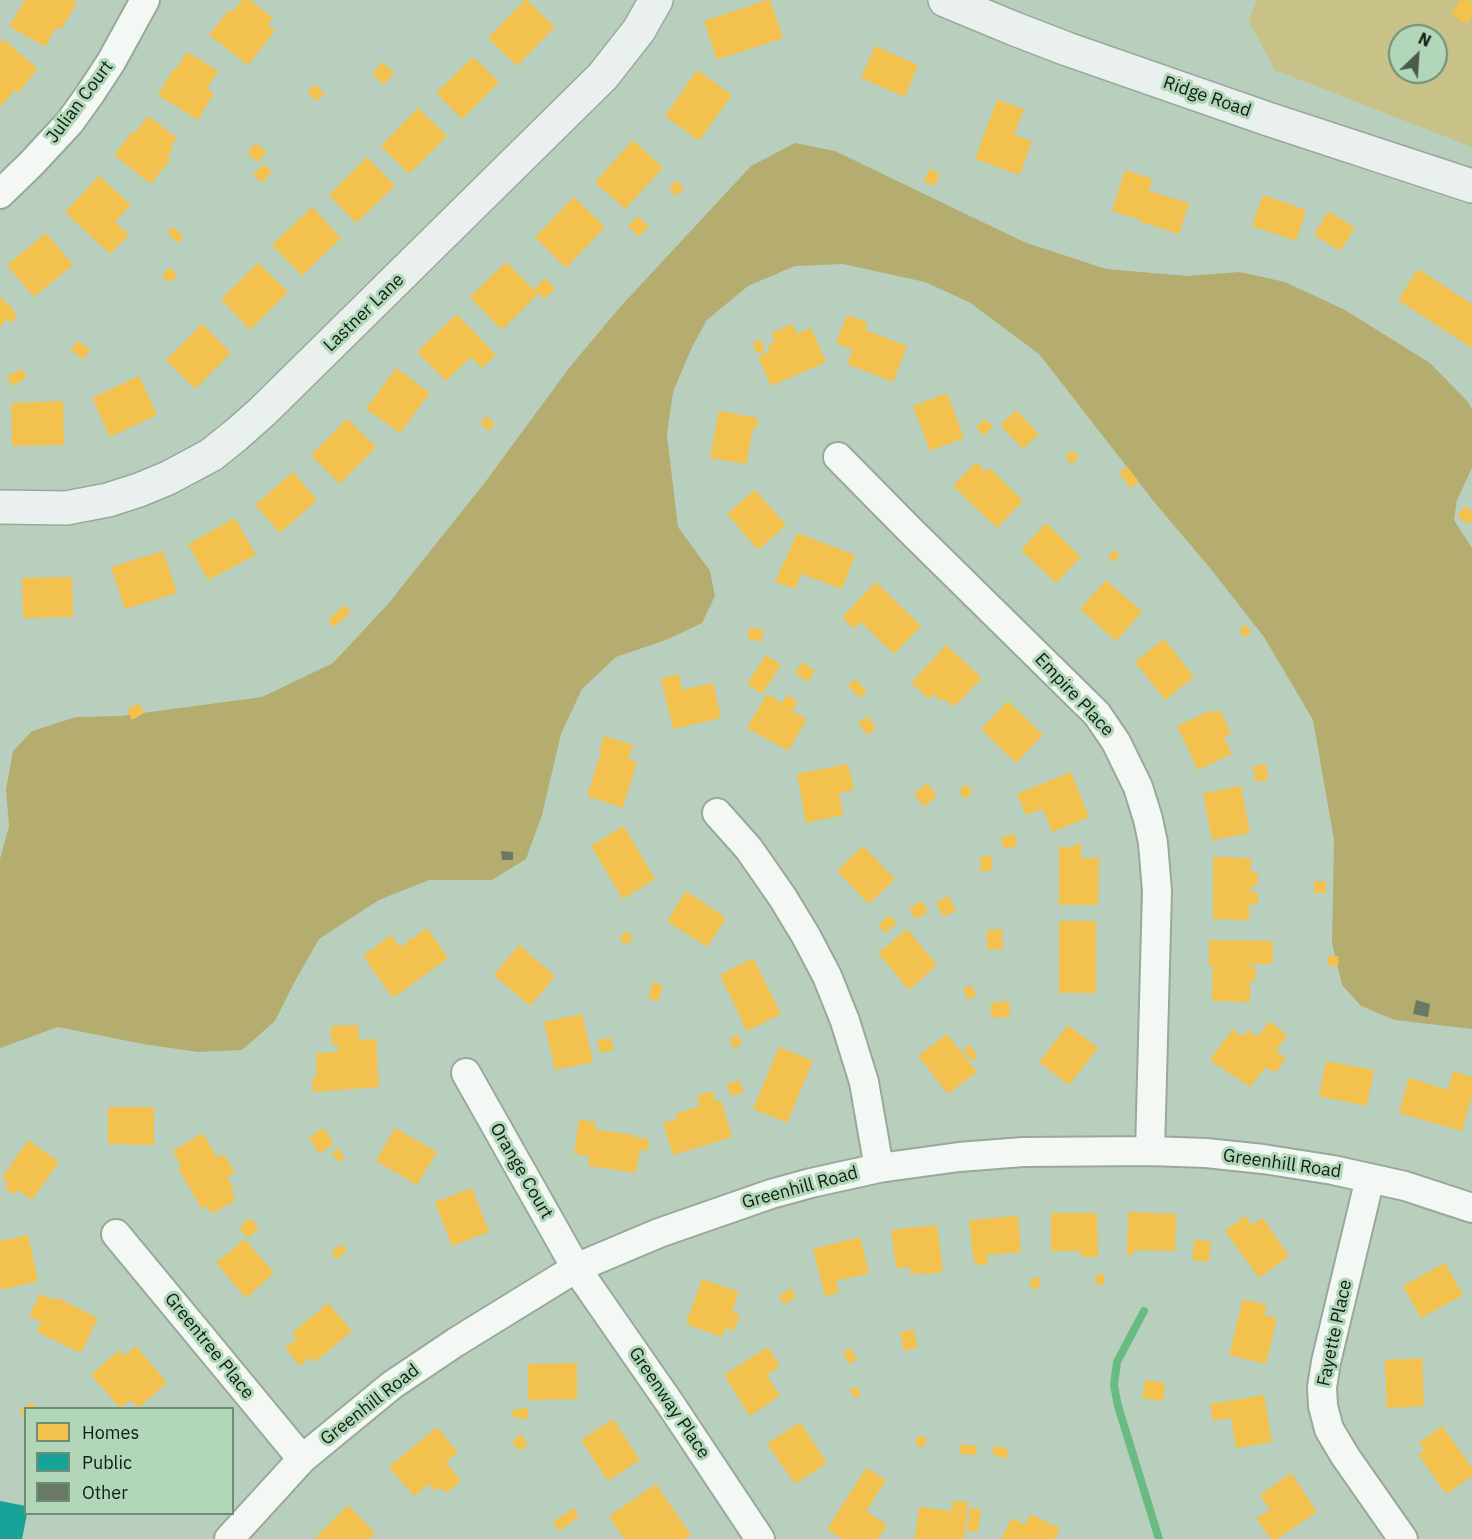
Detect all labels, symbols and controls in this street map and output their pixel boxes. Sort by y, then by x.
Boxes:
north arrow [1388,24,1448,84]
text: N [1415,28,1434,51]
street label: Julian Court [42,57,118,147]
street label: Ridge Road [1160,72,1254,122]
street label: Lastner Lane [319,269,409,357]
street label: Empire Place [1030,649,1118,741]
street label: Orange Court [485,1119,557,1223]
street label: Greenhill Road [1222,1145,1342,1183]
street label: Greenhill Road [740,1162,860,1214]
street label: Fayette Place [1313,1278,1357,1388]
street label: Greentree Place [160,1289,258,1403]
street label: Greenway Place [624,1343,714,1463]
street label: Greenhill Road [316,1360,424,1450]
legend [24,1407,234,1515]
text: Homes [82,1421,139,1444]
text: Public [82,1451,132,1474]
text: Other [82,1481,128,1504]

